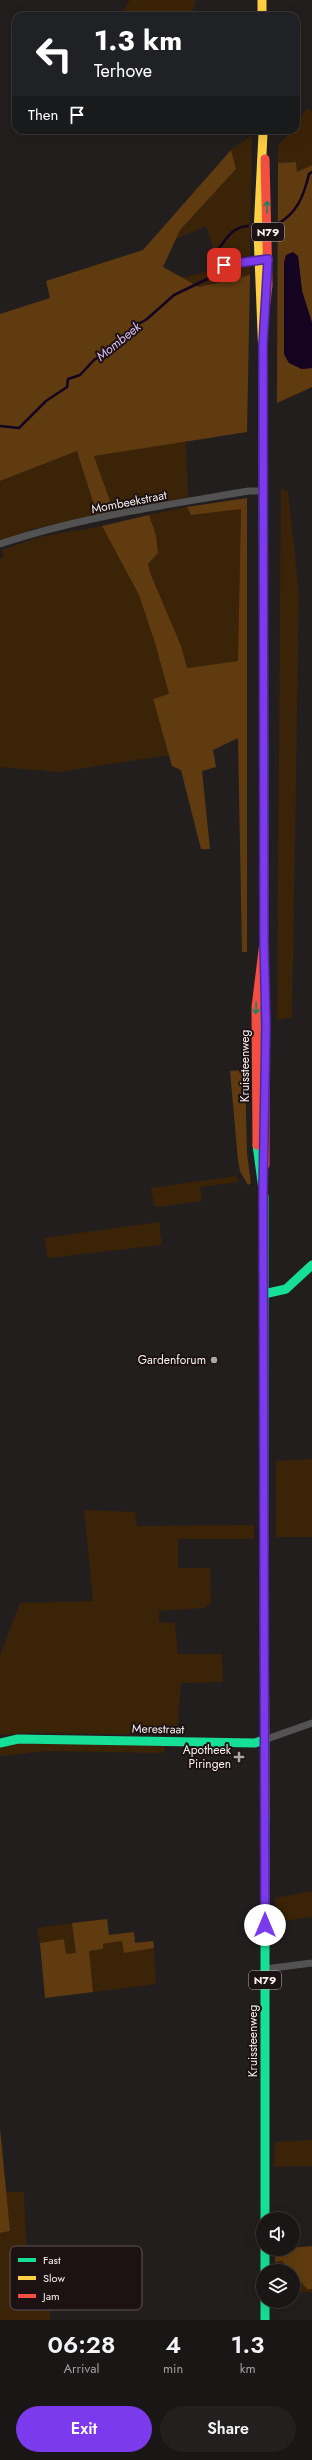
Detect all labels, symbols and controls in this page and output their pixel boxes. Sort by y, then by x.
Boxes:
text: 1.3 km [94,20,182,61]
icon: left [28,28,80,80]
text: Terhove [94,58,152,84]
text: Then [28,104,58,126]
icon: arrive [66,104,88,126]
one-way arrow [263,201,271,214]
road number: N79 [252,223,284,241]
pin [207,248,241,282]
icon: arrive [213,254,235,276]
water label: Mombeek [92,317,145,365]
street label: Mombeekstraat [90,486,168,518]
one-way arrow [253,1001,260,1014]
street label: Kruissteenweg [236,1030,254,1102]
place label: Gardenforum [138,1351,206,1369]
marker: Gardenforum [209,1355,219,1365]
street label: Merestraat [132,1720,184,1738]
place label: Apotheek Piringen [183,1741,232,1773]
marker: Apotheek Piringen [234,1752,244,1762]
position arrow [244,1904,286,1946]
road number: N79 [249,1971,281,1989]
street label: Kruissteenweg [244,2005,262,2077]
map controls [256,2212,300,2308]
button: sound [256,2212,300,2256]
legend [10,2246,142,2310]
text: Fast [43,2252,61,2268]
button: layers [256,2264,300,2308]
text: Slow [43,2270,65,2286]
text: Jam [41,2288,60,2304]
text: 06:28 [48,2327,115,2362]
text: 4 [165,2327,181,2362]
text: 1.3 [231,2327,264,2362]
text: Arrival [64,2359,99,2378]
text: min [163,2359,183,2378]
text: km [240,2359,256,2378]
button: Exit [16,2406,152,2452]
button: Share [160,2406,296,2452]

